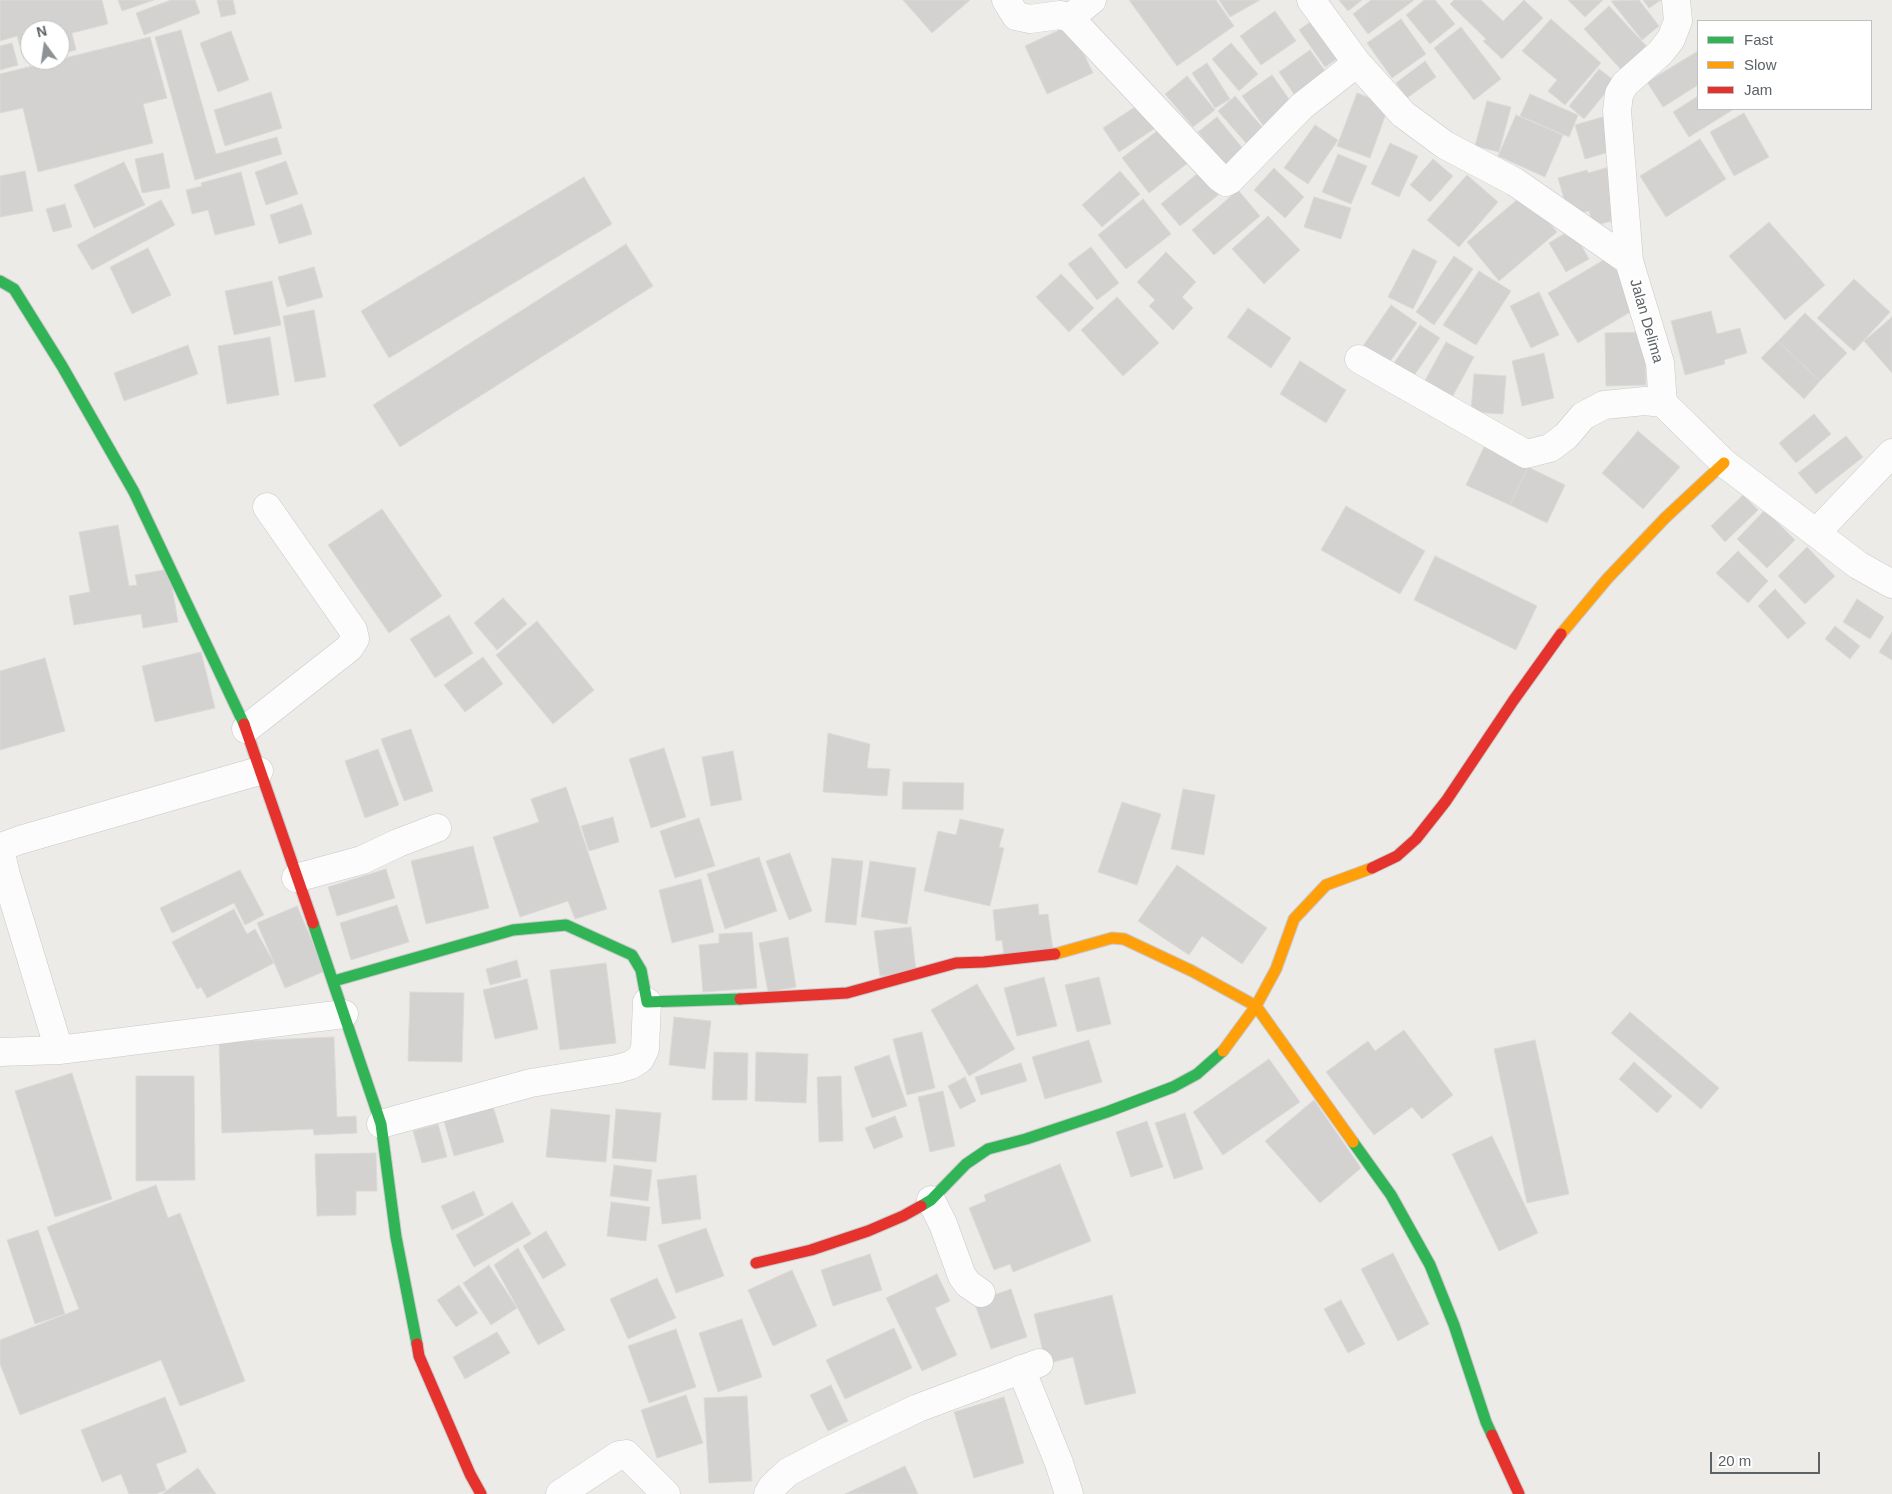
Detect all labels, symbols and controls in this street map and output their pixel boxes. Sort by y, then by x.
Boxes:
north arrow [20,20,70,70]
legend [1697,20,1872,110]
text: N [35,22,48,40]
text: Fast [1744,31,1773,48]
text: Slow [1744,56,1777,73]
text: Jam [1744,81,1772,98]
street label: Jalan Delima [1625,277,1667,365]
scale bar [1712,1442,1822,1474]
text: 20 m [1718,1452,1751,1469]

